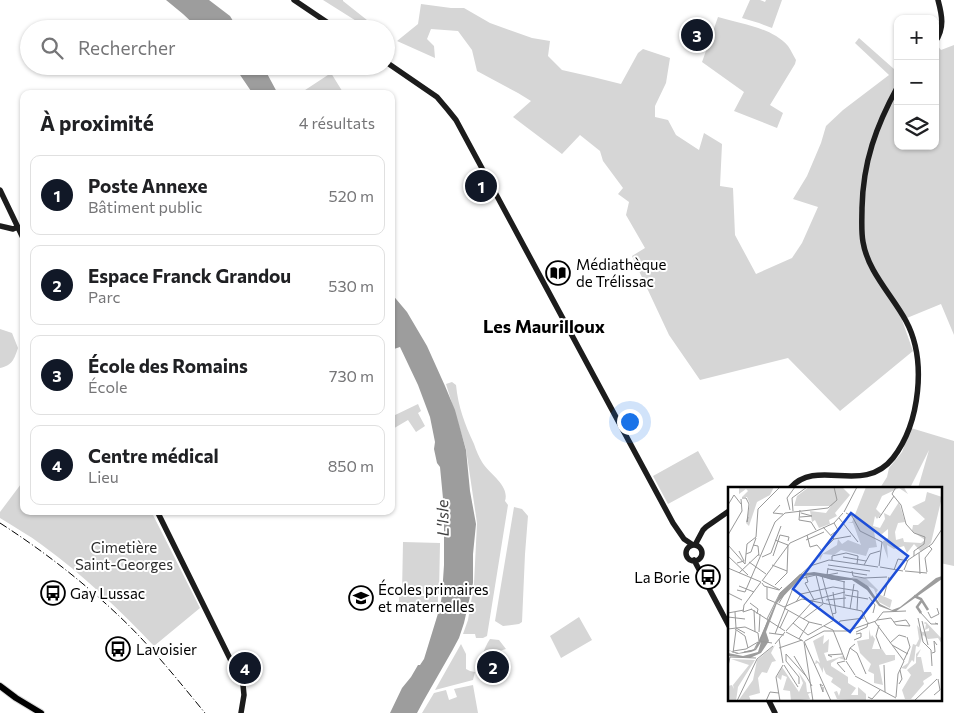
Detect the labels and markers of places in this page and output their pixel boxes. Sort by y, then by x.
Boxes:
pin: 3 [681,16,713,54]
pin: 1 [465,167,497,205]
place label: Médiathèque de Trélissac [576,255,666,290]
library icon: Médiathèque de Trélissac [545,260,571,286]
bus stop icon: La Borie [695,564,721,590]
place label: La Borie [634,568,690,586]
place label: Écoles primaires et maternelles [378,579,489,615]
bus stop icon: Gay Lussac [40,580,66,606]
place label: Gay Lussac [70,584,145,602]
school or university icon: Écoles primaires et maternelles [348,585,374,611]
bus stop icon: Lavoisier [105,636,131,662]
place label: Lavoisier [136,640,197,658]
pin: 2 [477,648,509,686]
pin: 4 [229,649,261,687]

